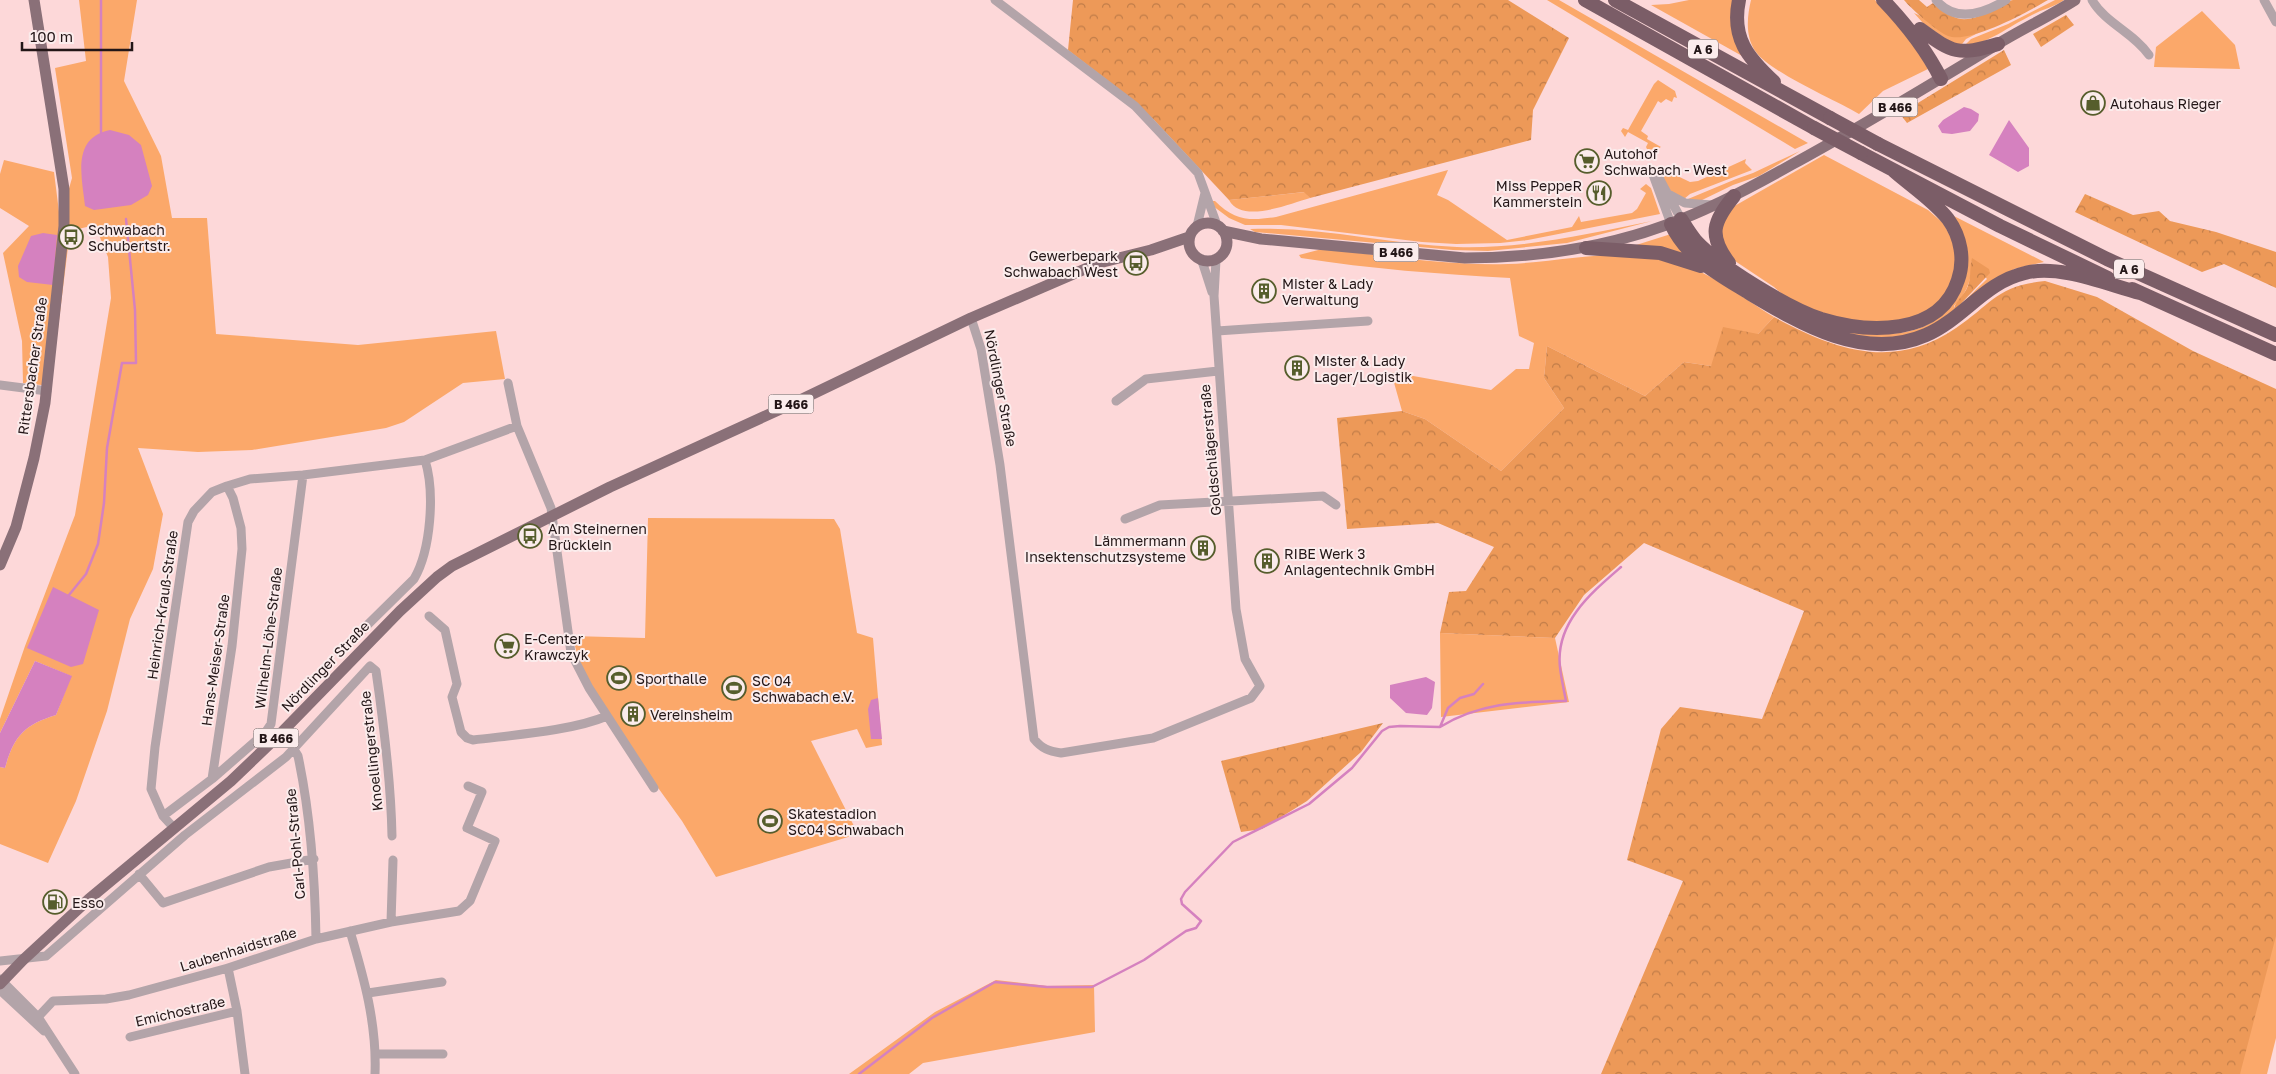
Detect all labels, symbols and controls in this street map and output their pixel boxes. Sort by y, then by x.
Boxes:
scale bar [22,20,132,52]
text: 100 m [30,27,73,45]
road number: A 6 [1688,40,1718,59]
shop icon: Autohaus Rieger [2080,90,2106,116]
place label: Autohaus Rieger [2110,95,2222,112]
road number: B 466 [1872,98,1918,116]
place label: Autohof Schwabach - West [1604,145,1727,178]
supermarket icon: Autohof Schwabach - West [1574,148,1600,174]
place label: Miss PeppeR Kammerstein [1493,177,1582,210]
restaurant icon: Miss PeppeR Kammerstein [1586,180,1612,206]
place label: Schwabach Schubertstr. [88,221,171,254]
bus stop icon: Schwabach Schubertstr. [58,224,84,250]
road number: B 466 [1374,242,1418,262]
place label: Gewerbepark Schwabach West [1004,247,1118,280]
bus stop icon: Gewerbepark Schwabach West [1123,250,1149,276]
road number: A 6 [2114,260,2144,278]
place label: Mister & Lady Verwaltung [1282,275,1373,308]
building icon: Mister & Lady Verwaltung [1251,278,1277,304]
street label: Rittersbacher Straße [14,296,50,436]
street label: Nördlinger Straße [981,328,1021,448]
place label: Mister & Lady Lager/Logistik [1314,352,1412,385]
building icon: Mister & Lady Lager/Logistik [1284,355,1310,381]
street label: Goldschlägerstraße [1196,384,1224,516]
road number: B 466 [768,394,814,414]
place label: Am Steinernen Brücklein [548,520,647,553]
bus stop icon: Am Steinernen Brücklein [517,523,543,549]
street label: Heinrich-Krauß-Straße [143,529,181,681]
place label: Lämmermann Insektenschutzsysteme [1025,532,1186,565]
building icon: Lämmermann Insektenschutzsysteme [1190,535,1216,561]
place label: RIBE Werk 3 Anlagentechnik GmbH [1284,545,1435,578]
building icon: RIBE Werk 3 Anlagentechnik GmbH [1254,548,1280,574]
street label: Wilhelm-Löhe-Straße [251,566,285,710]
street label: Hans-Meiser-Straße [197,593,233,727]
street label: Nördlinger Straße [277,617,373,715]
place label: E-Center Krawczyk [524,630,589,663]
supermarket icon: E-Center Krawczyk [494,633,520,659]
sports icon: Sporthalle [606,665,632,691]
place label: Sporthalle [636,670,707,687]
place label: SC 04 Schwabach e.V. [752,672,855,705]
sports icon: SC 04 Schwabach e.V. [721,675,747,701]
street label: Knoellingerstraße [356,690,386,812]
building icon: Vereinsheim [620,701,646,727]
place label: Vereinsheim [650,706,733,723]
road number: B 466 [254,728,298,748]
street label: Carl-Pohl-Straße [282,788,308,900]
place label: Skatestadion SC04 Schwabach [788,805,904,838]
sports icon: Skatestadion SC04 Schwabach [757,808,783,834]
fuel station icon: Esso [42,889,68,915]
place label: Esso [72,894,104,911]
street label: Laubenhaidstraße [178,923,298,975]
street label: Emichostraße [133,992,227,1030]

